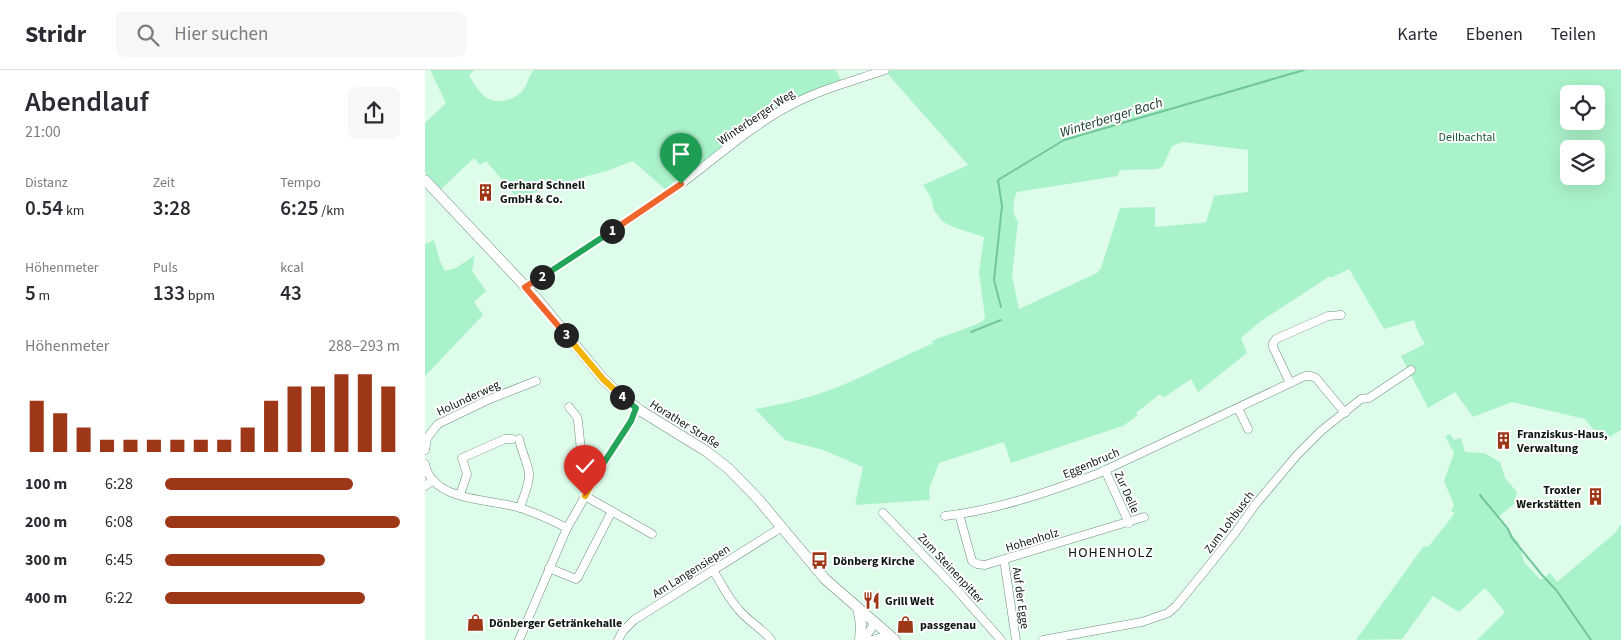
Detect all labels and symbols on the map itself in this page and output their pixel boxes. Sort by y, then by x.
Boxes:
street label: Winterberger Weg [715,85,798,149]
water label: Winterberger Bach [1057,93,1165,143]
park label: Deilbachtal [1439,129,1495,146]
pin [660,133,702,184]
place label: Gerhard Schnell GmbH & Co. [500,177,585,208]
building icon: Gerhard Schnell GmbH & Co. [476,182,496,202]
pin: 1 [599,218,625,244]
pin: 2 [529,264,555,290]
pin: 3 [553,322,579,348]
street label: Holunderweg [434,376,503,421]
pin: 4 [609,384,635,410]
street label: Horather Straße [646,396,723,453]
place label: Franziskus-Haus, Verwaltung [1516,426,1608,457]
building icon: Franziskus-Haus, Verwaltung [1493,431,1513,451]
street label: Eggenbruch [1060,444,1122,483]
pin [564,445,606,496]
street label: Zur Delle [1110,468,1143,516]
place label: Troxler Werkstätten [1516,482,1581,513]
building icon: Troxler Werkstätten [1585,487,1605,507]
street label: Zum Lohbusch [1200,488,1258,557]
street label: Hohenholz [1004,524,1061,557]
street label: Zum Steinenpitter [914,529,988,608]
street label: Am Langensiepen [649,541,733,602]
district label: HOHENHOLZ [1068,543,1154,563]
bus stop icon: Dönberg Kirche [809,551,829,571]
place label: Dönberg Kirche [833,553,915,570]
street label: Auf der Egge [1008,566,1033,630]
restaurant icon: Grill Welt [861,591,881,611]
place label: Grill Welt [885,593,934,610]
shop icon: Dönberger Getränkehalle [465,613,485,633]
place label: Dönberger Getränkehalle [489,615,622,632]
shop icon: passgenau [896,615,916,635]
place label: passgenau [920,617,976,634]

